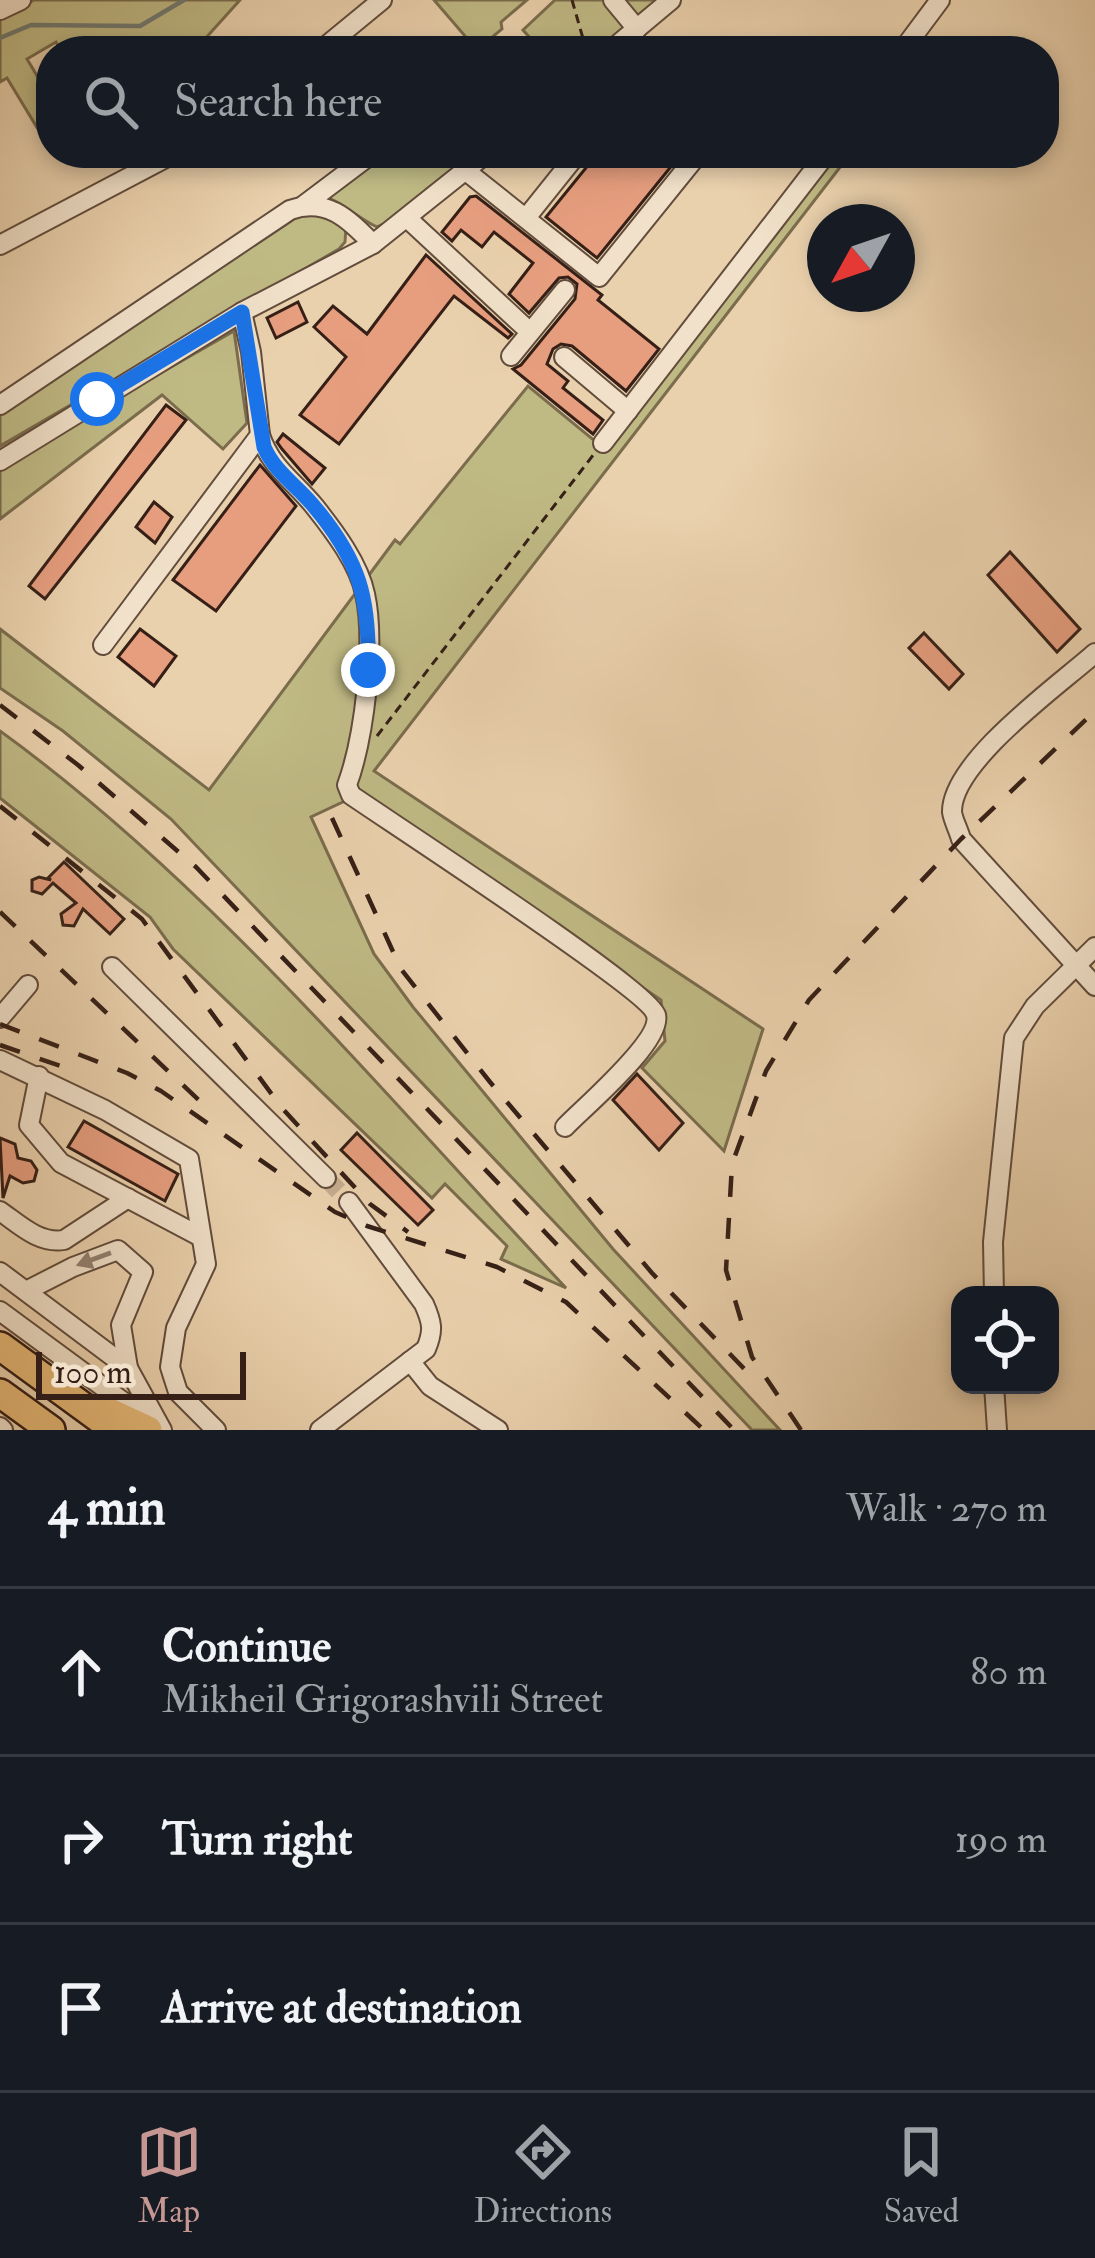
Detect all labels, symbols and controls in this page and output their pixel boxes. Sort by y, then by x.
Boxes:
search box [36,36,1059,168]
icon: search [78,69,144,135]
text: Search here [174,74,382,130]
north arrow [807,204,915,312]
route start [70,372,124,426]
route end [341,643,395,697]
one-way arrow [76,1251,112,1269]
map controls [951,1286,1059,1394]
button: locate [951,1286,1059,1394]
scale bar [36,1346,246,1399]
text: 100 m [54,1352,132,1393]
text: 4 min [48,1476,166,1540]
text: Walk · 270 m [846,1484,1047,1533]
text: Continue [162,1619,331,1675]
icon: ahead [48,1639,114,1705]
text: 80 m [970,1647,1047,1696]
text: Mikheil Grigorashvili Street [162,1675,603,1724]
icon: right [48,1807,114,1873]
text: Turn right [162,1812,352,1868]
text: 190 m [955,1815,1047,1864]
icon: arrive [48,1975,114,2041]
text: Arrive at destination [162,1980,522,2036]
tab: Map [136,2119,202,2232]
tab: Directions [474,2119,612,2232]
tab: Saved [884,2119,959,2232]

